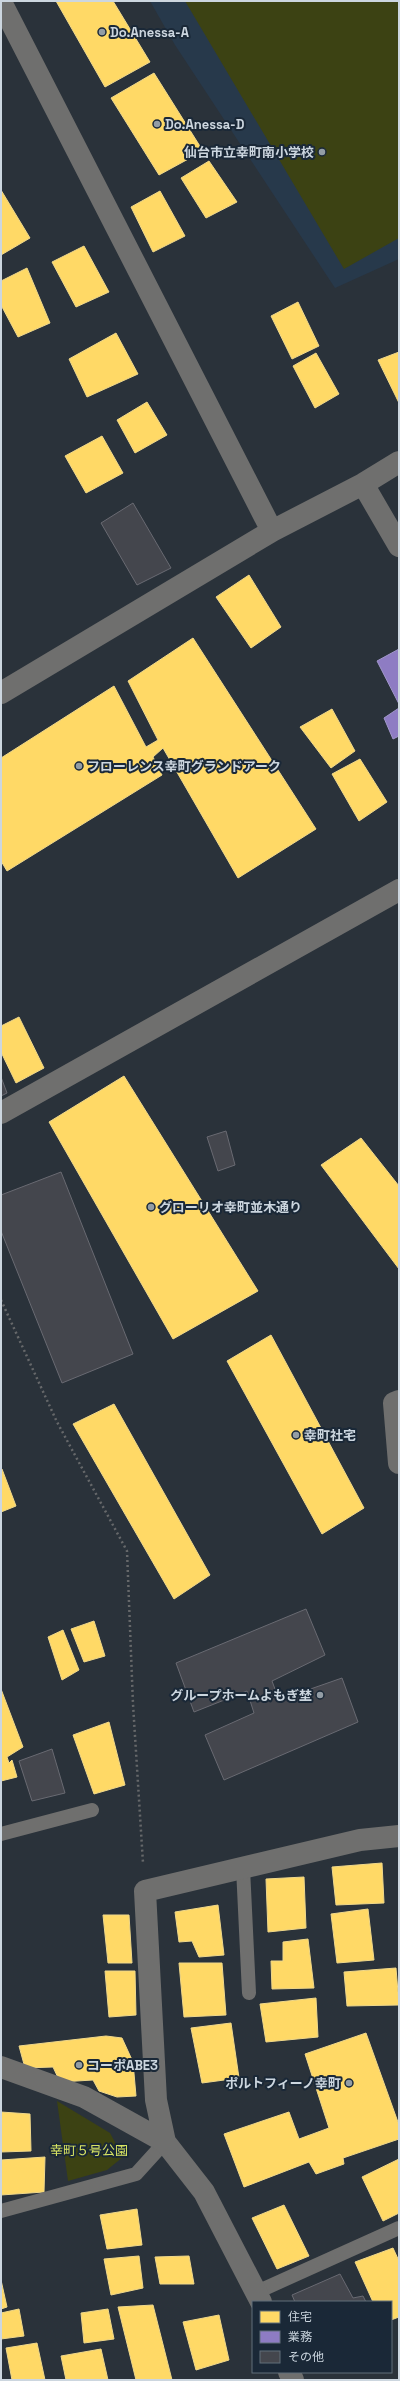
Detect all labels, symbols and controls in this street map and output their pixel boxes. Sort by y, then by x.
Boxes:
place label: Do.Anessa-A [110,24,190,41]
marker: Do.Anessa-A [97,27,107,37]
place label: Do.Anessa-D [165,116,245,133]
marker: Do.Anessa-D [152,119,162,129]
place label: 仙台市立幸町南小学校 [184,144,314,161]
marker: 仙台市立幸町南小学校 [317,147,327,157]
place label: フローレンス幸町グランドアーク [87,758,281,775]
marker: フローレンス幸町グランドアーク [74,761,84,771]
place label: グローリオ幸町並木通り [159,1199,302,1216]
marker: グローリオ幸町並木通り [146,1202,156,1212]
place label: 幸町社宅 [304,1427,356,1444]
marker: 幸町社宅 [291,1430,301,1440]
place label: グループホームよもぎ埜 [170,1687,312,1704]
marker: グループホームよもぎ埜 [315,1690,325,1700]
place label: コーポABE3 [87,2057,158,2074]
marker: コーポABE3 [74,2060,84,2070]
place label: ポルトフィーノ幸町 [225,2075,341,2092]
marker: ポルトフィーノ幸町 [344,2078,354,2088]
park label: 幸町５号公園 [50,2142,128,2159]
legend [252,2301,392,2373]
text: 住宅 [288,2309,312,2325]
text: 業務 [288,2329,312,2345]
text: その他 [288,2349,324,2365]

